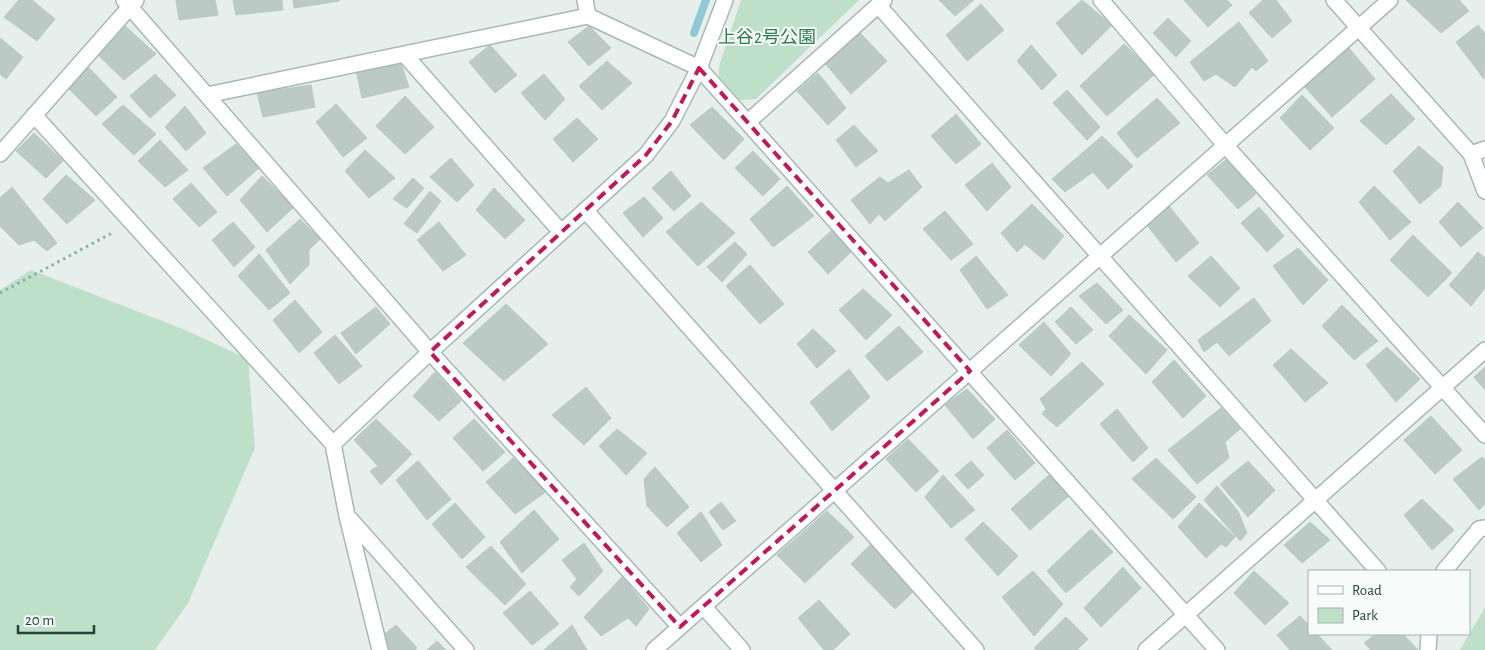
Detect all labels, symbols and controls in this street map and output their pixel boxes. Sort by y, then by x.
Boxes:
park label: 上谷2号公園 [718,28,816,47]
legend [1308,570,1470,635]
text: Road [1352,583,1382,598]
scale bar [18,602,94,634]
text: Park [1352,608,1378,623]
text: 20 m [25,613,54,628]

